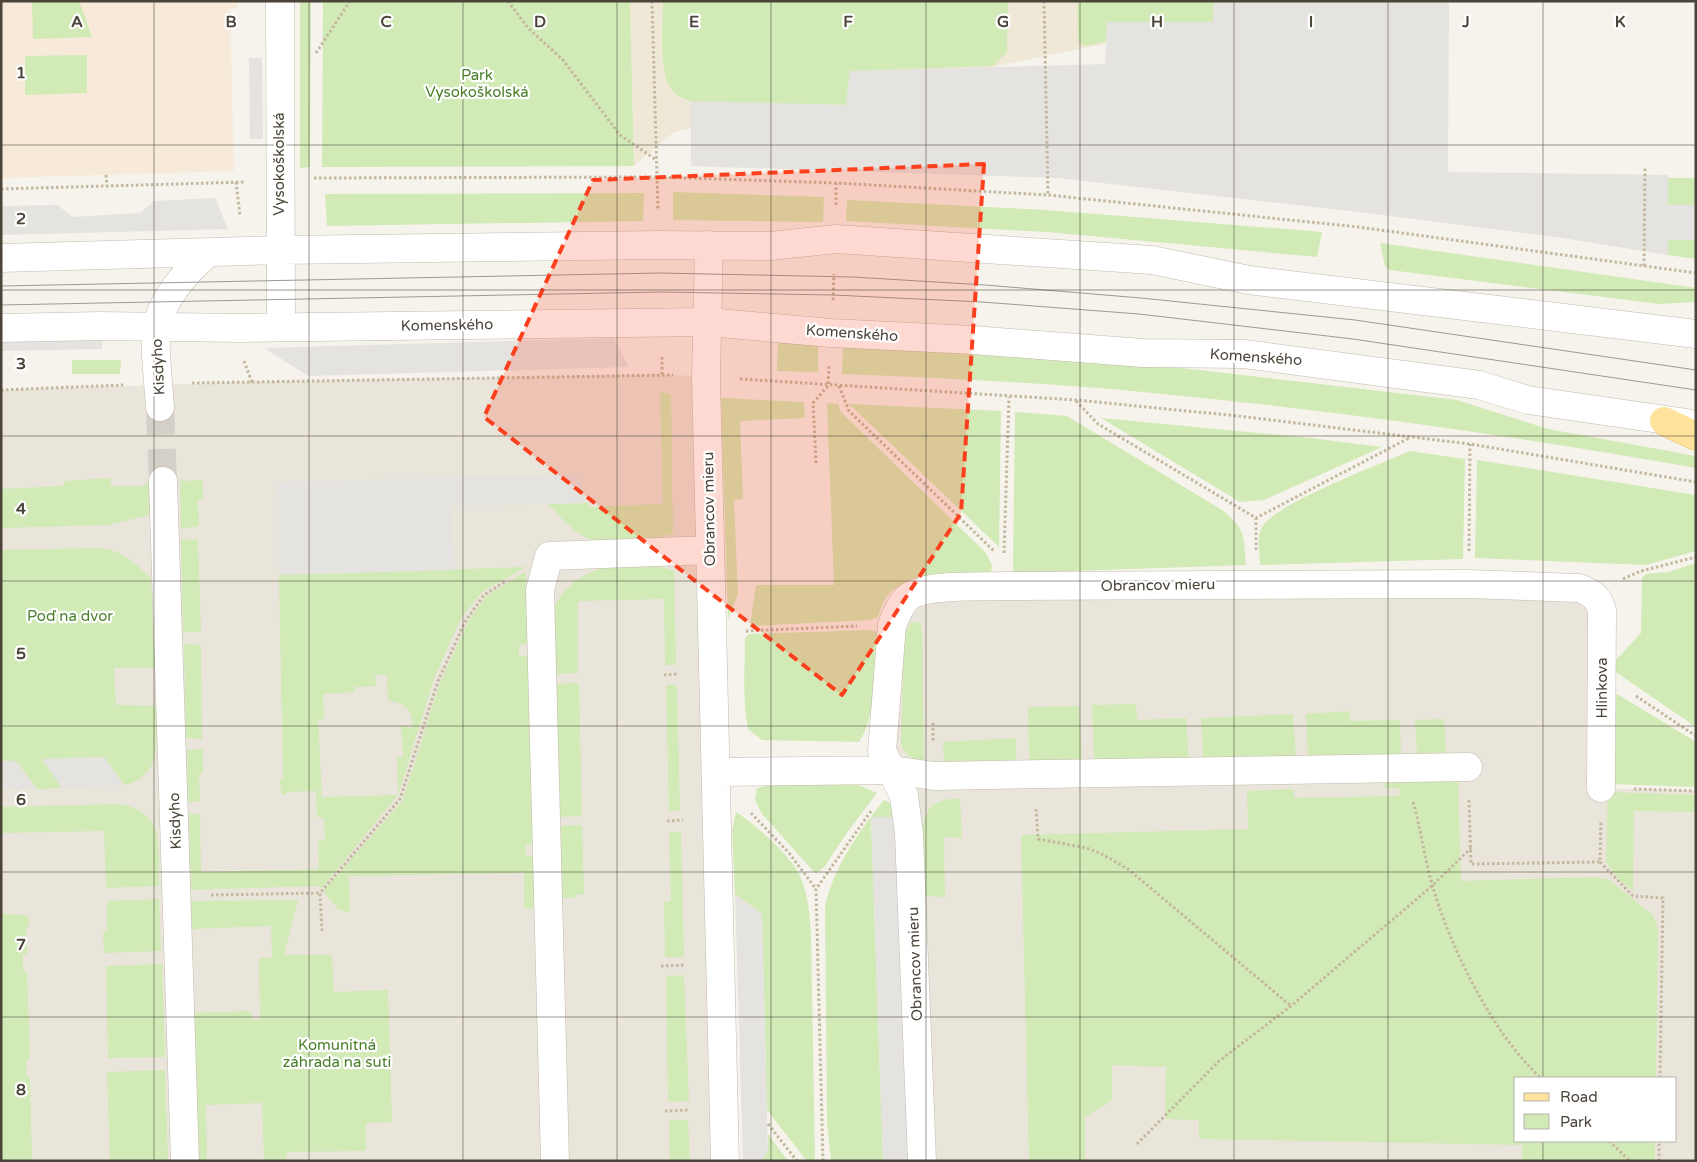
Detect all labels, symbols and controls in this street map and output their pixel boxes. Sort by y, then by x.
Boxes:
text: A [71,12,83,32]
text: B [225,12,237,32]
text: C [380,12,392,32]
text: D [534,12,546,32]
text: E [689,12,699,32]
text: F [843,12,853,32]
text: G [997,12,1009,32]
text: H [1151,12,1163,32]
text: I [1309,12,1313,32]
text: J [1461,12,1470,32]
text: K [1615,12,1626,32]
text: 1 [16,63,26,83]
park label: Park Vysokoškolská [425,66,529,101]
street label: Vysokoškolská [270,112,288,216]
text: 2 [16,209,26,229]
street label: Komenského [401,315,493,335]
street label: Komenského [805,321,899,345]
street label: Kisdyho [148,338,168,396]
street label: Komenského [1209,345,1303,369]
text: 3 [16,354,26,374]
street label: Obrancov mieru [699,452,719,566]
text: 4 [16,499,26,519]
street label: Obrancov mieru [1101,575,1215,595]
park label: Poď na dvor [27,607,113,625]
text: 5 [16,644,26,664]
street label: Hlinkova [1593,657,1611,719]
text: 6 [16,790,26,810]
street label: Kisdyho [165,792,185,850]
street label: Obrancov mieru [904,906,926,1022]
text: 7 [16,935,26,955]
park label: Komunitná záhrada na suti [283,1036,391,1071]
legend [1514,1077,1677,1142]
text: 8 [16,1080,26,1100]
text: Road [1560,1088,1598,1106]
text: Park [1560,1113,1592,1131]

